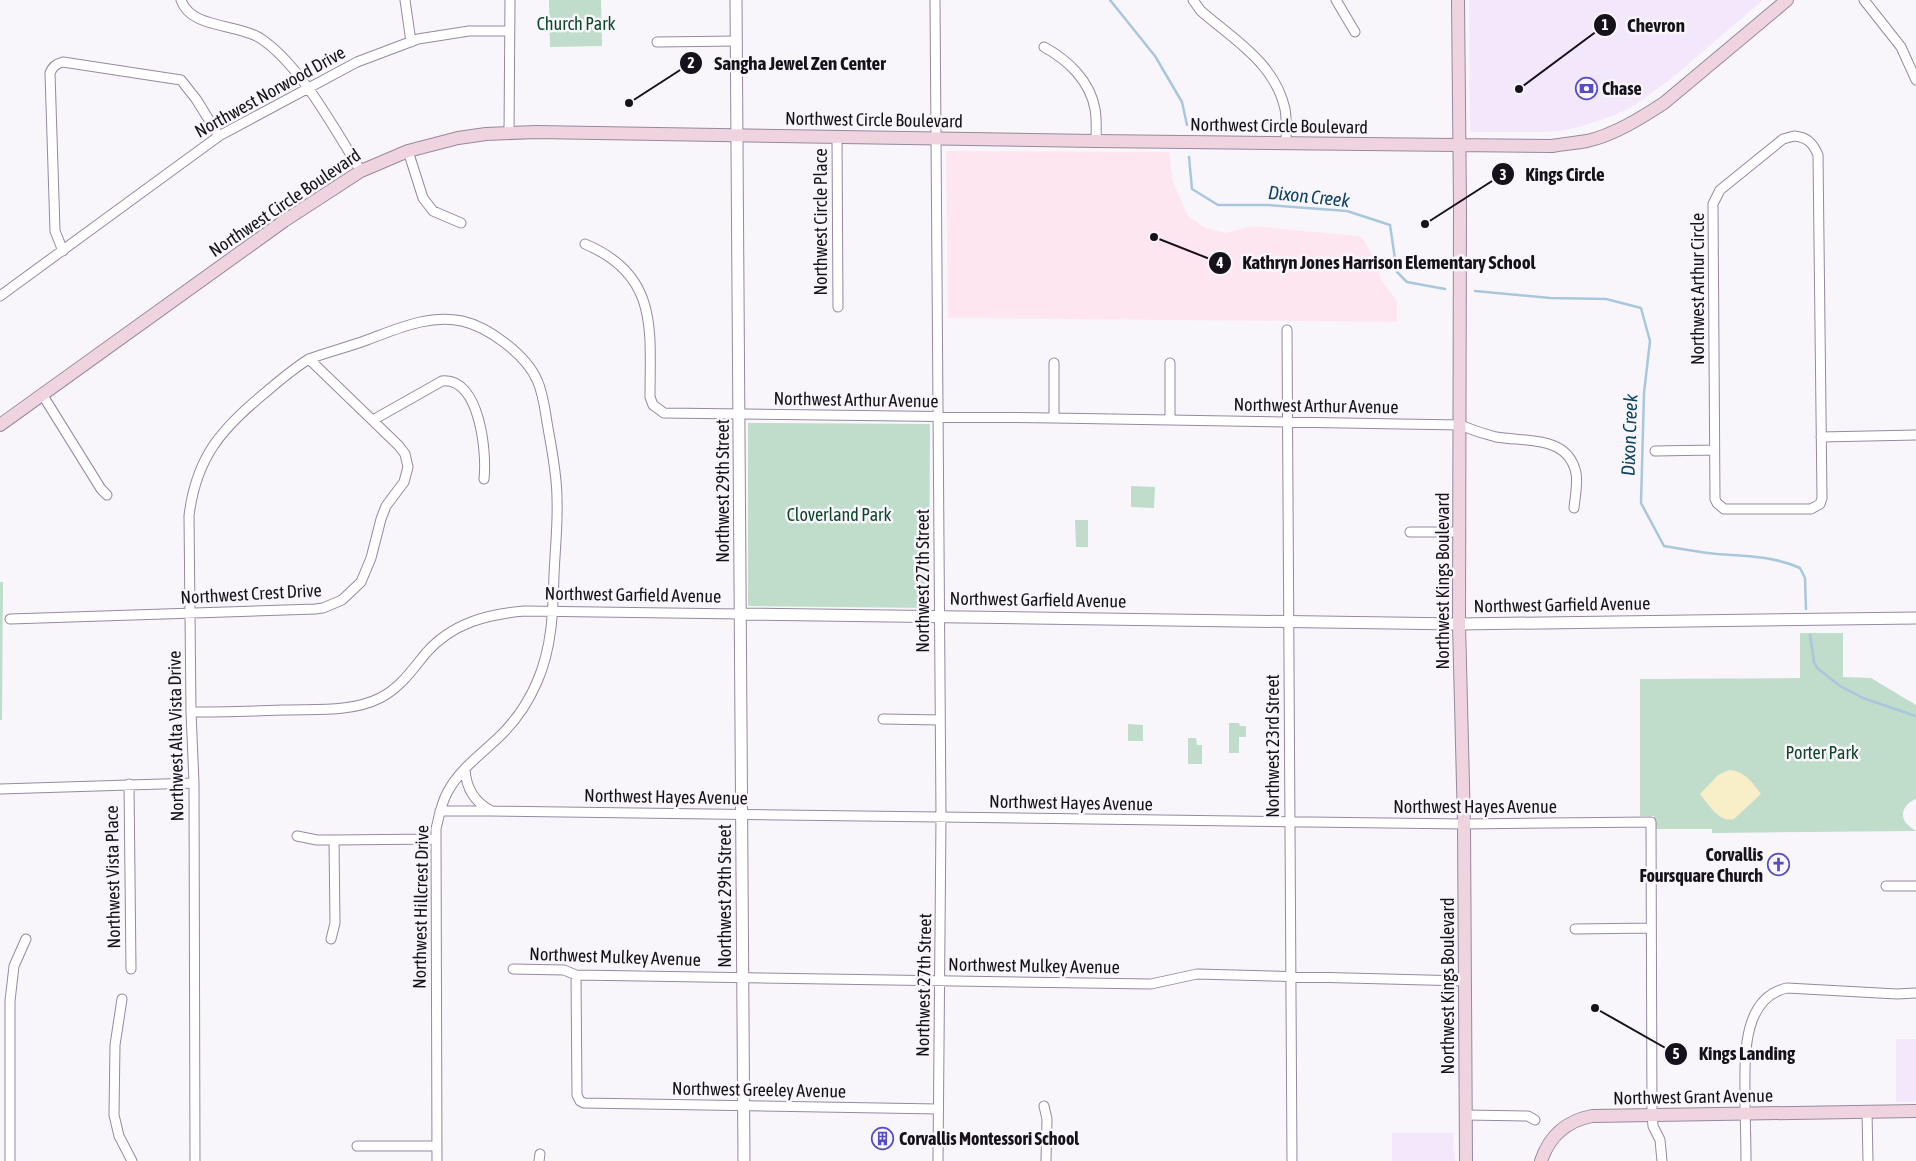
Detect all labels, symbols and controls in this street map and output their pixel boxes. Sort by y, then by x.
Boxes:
callout: Chevron [1592,8,1695,42]
park label: Church Park [537,13,615,34]
text: Chevron [1627,14,1685,36]
text: 1 [1601,16,1609,33]
street label: Northwest Norwood Drive [191,41,349,142]
callout: Sangha Jewel Zen Center [679,46,895,80]
text: Sangha Jewel Zen Center [714,52,886,74]
text: 2 [687,54,695,71]
bank icon: Chase [1574,77,1598,101]
place label: Chase [1602,78,1642,99]
street label: Northwest Circle Boulevard [785,107,963,132]
street label: Northwest Circle Boulevard [1190,113,1368,138]
street label: Northwest Circle Boulevard [205,144,364,261]
street label: Northwest Circle Place [810,148,831,296]
callout: Kings Circle [1490,157,1614,191]
text: Kings Circle [1525,163,1605,185]
text: 3 [1499,166,1507,183]
water label: Dixon Creek [1267,181,1352,211]
street label: Northwest Arthur Circle [1687,213,1708,365]
callout: Kathryn Jones Harrison Elementary School [1207,246,1546,280]
text: Kathryn Jones Harrison Elementary School [1242,251,1537,273]
text: 4 [1215,254,1224,271]
street label: Northwest Arthur Avenue [773,388,939,411]
water label: Dixon Creek [1617,393,1641,476]
street label: Northwest Arthur Avenue [1233,394,1399,417]
street label: Northwest 29th Street [712,419,733,563]
street label: Northwest Kings Boulevard [1432,493,1453,669]
park label: Cloverland Park [787,504,891,525]
street label: Northwest 27th Street [912,509,933,653]
street label: Northwest Crest Drive [180,579,322,608]
street label: Northwest Garfield Avenue [545,582,721,607]
street label: Northwest Garfield Avenue [950,587,1126,612]
street label: Northwest Garfield Avenue [1474,592,1650,617]
street label: Northwest Alta Vista Drive [164,650,187,822]
street label: Northwest 23rd Street [1262,674,1283,818]
park label: Porter Park [1785,742,1859,763]
street label: Northwest Hayes Avenue [584,785,748,808]
street label: Northwest Hayes Avenue [989,791,1153,814]
street label: Northwest Hayes Avenue [1393,796,1557,817]
street label: Northwest Vista Place [101,805,124,949]
street label: Northwest 29th Street [714,824,735,968]
street label: Northwest Hillcrest Drive [409,825,432,989]
place label: Corvallis Foursquare Church [1640,844,1764,886]
church icon: Corvallis Foursquare Church [1767,853,1791,877]
street label: Northwest Kings Boulevard [1437,898,1458,1074]
street label: Northwest 27th Street [912,913,935,1057]
street label: Northwest Mulkey Avenue [529,943,701,970]
street label: Northwest Mulkey Avenue [948,954,1120,977]
callout: Kings Landing [1663,1037,1805,1071]
text: Kings Landing [1699,1042,1796,1064]
text: 5 [1672,1045,1680,1062]
street label: Northwest Greeley Avenue [672,1077,846,1102]
street label: Northwest Grant Avenue [1613,1085,1773,1108]
building icon: Corvallis Montessori School [871,1127,895,1151]
place label: Corvallis Montessori School [899,1128,1079,1149]

